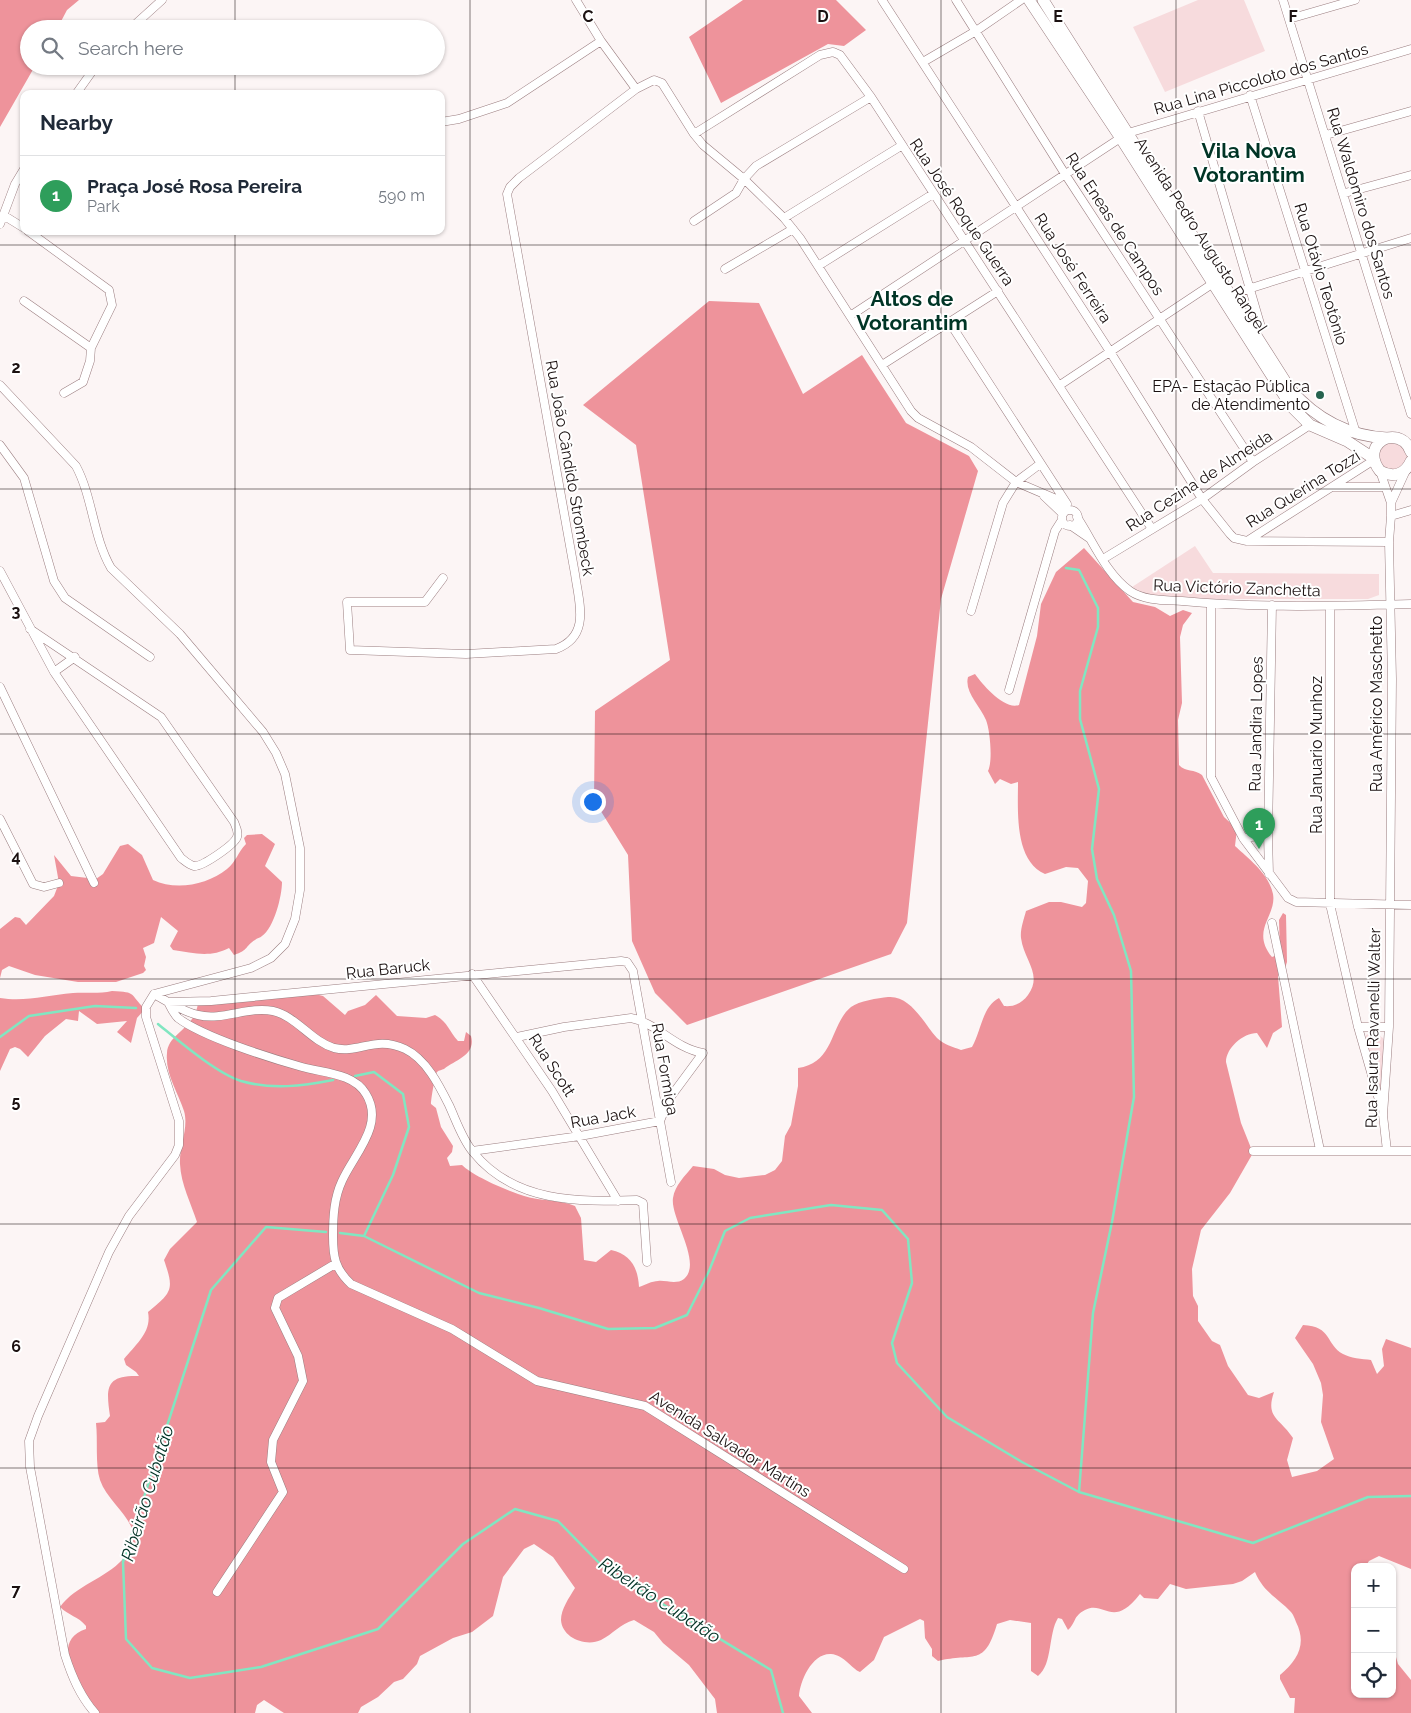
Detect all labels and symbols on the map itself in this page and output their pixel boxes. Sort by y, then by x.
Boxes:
text: C [583,7,594,26]
text: D [817,7,829,26]
text: E [1053,7,1063,26]
text: F [1288,7,1298,26]
street label: Rua Lina Piccoloto dos Santos [1152,39,1371,119]
street label: Rua Waldomiro dos Santos [1323,105,1399,301]
street label: Avenida Pedro Augusto Rangel [1131,134,1272,337]
street label: Rua José Roque Guerra [906,135,1018,289]
district label: Vila Nova Votorantim [1193,138,1305,187]
street label: Rua Eneas de Campos [1062,149,1168,299]
street label: Rua Otávio Teotônio [1290,201,1352,347]
street label: Rua José Ferreira [1030,210,1116,326]
district label: Altos de Votorantim [856,286,968,335]
text: 2 [11,358,21,377]
street label: Rua João Cândido Strombeck [542,359,598,578]
place label: EPA- Estação Pública de Atendimento [1152,377,1310,414]
marker: EPA- Estação Pública de Atendimento [1314,389,1326,401]
street label: Rua Cezina de Almeida [1122,427,1276,535]
street label: Rua Querina Tozzi [1242,446,1364,532]
street label: Rua Victório Zanchetta [1153,576,1321,600]
text: 3 [12,602,21,621]
street label: Rua Américo Maschetto [1367,616,1386,792]
street label: Rua Jandira Lopes [1245,656,1267,792]
street label: Rua Januario Munhoz [1307,676,1326,834]
your location [580,789,606,815]
pin: 1 [1243,808,1275,849]
text: 4 [11,847,21,866]
street label: Rua Isaura Ravanelli Walter [1362,927,1384,1128]
street label: Rua Baruck [345,955,431,983]
street label: Rua Formiga [648,1021,682,1117]
street label: Rua Scott [525,1030,580,1101]
text: 5 [12,1092,21,1111]
street label: Rua Jack [569,1102,638,1132]
text: 6 [11,1337,21,1356]
street label: Avenida Salvador Martins [646,1387,814,1501]
water label: Ribeirão Cubatão [116,1423,178,1563]
water label: Ribeirão Cubatão [595,1553,725,1647]
text: 7 [12,1581,21,1600]

